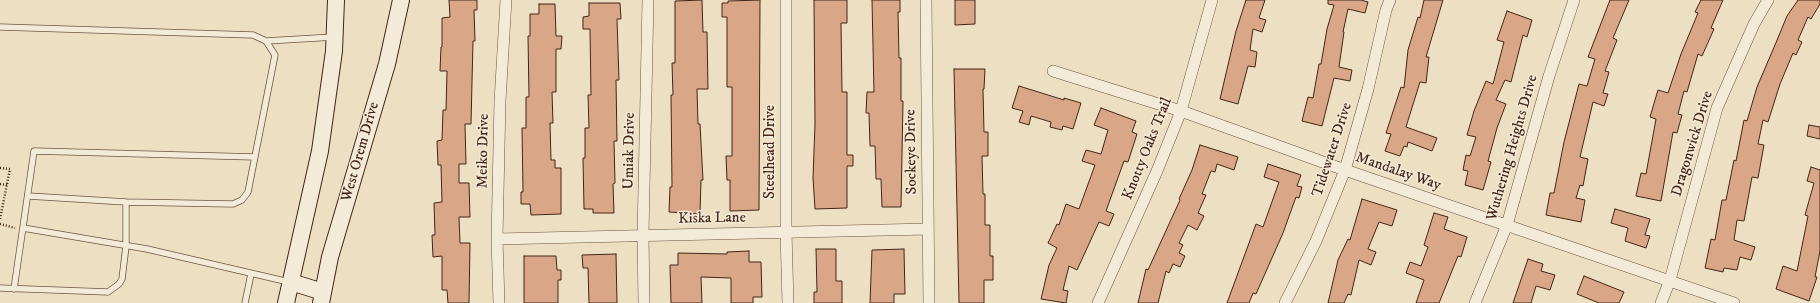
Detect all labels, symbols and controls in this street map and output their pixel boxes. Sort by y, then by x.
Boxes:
street label: Wuthering Heights Drive [1484,73,1542,223]
street label: Dragonwick Drive [1668,89,1718,199]
street label: Knotty Oaks Trail [1119,95,1177,203]
street label: West Orem Drive [338,100,384,204]
street label: Tidewater Drive [1309,101,1357,199]
street label: Steelhead Drive [762,105,780,199]
street label: Sockeye Drive [902,109,922,195]
street label: Umiak Drive [620,112,640,190]
street label: Meiko Drive [474,113,494,189]
street label: Mandalay Way [1353,149,1443,195]
street label: Kiska Lane [678,209,746,229]

